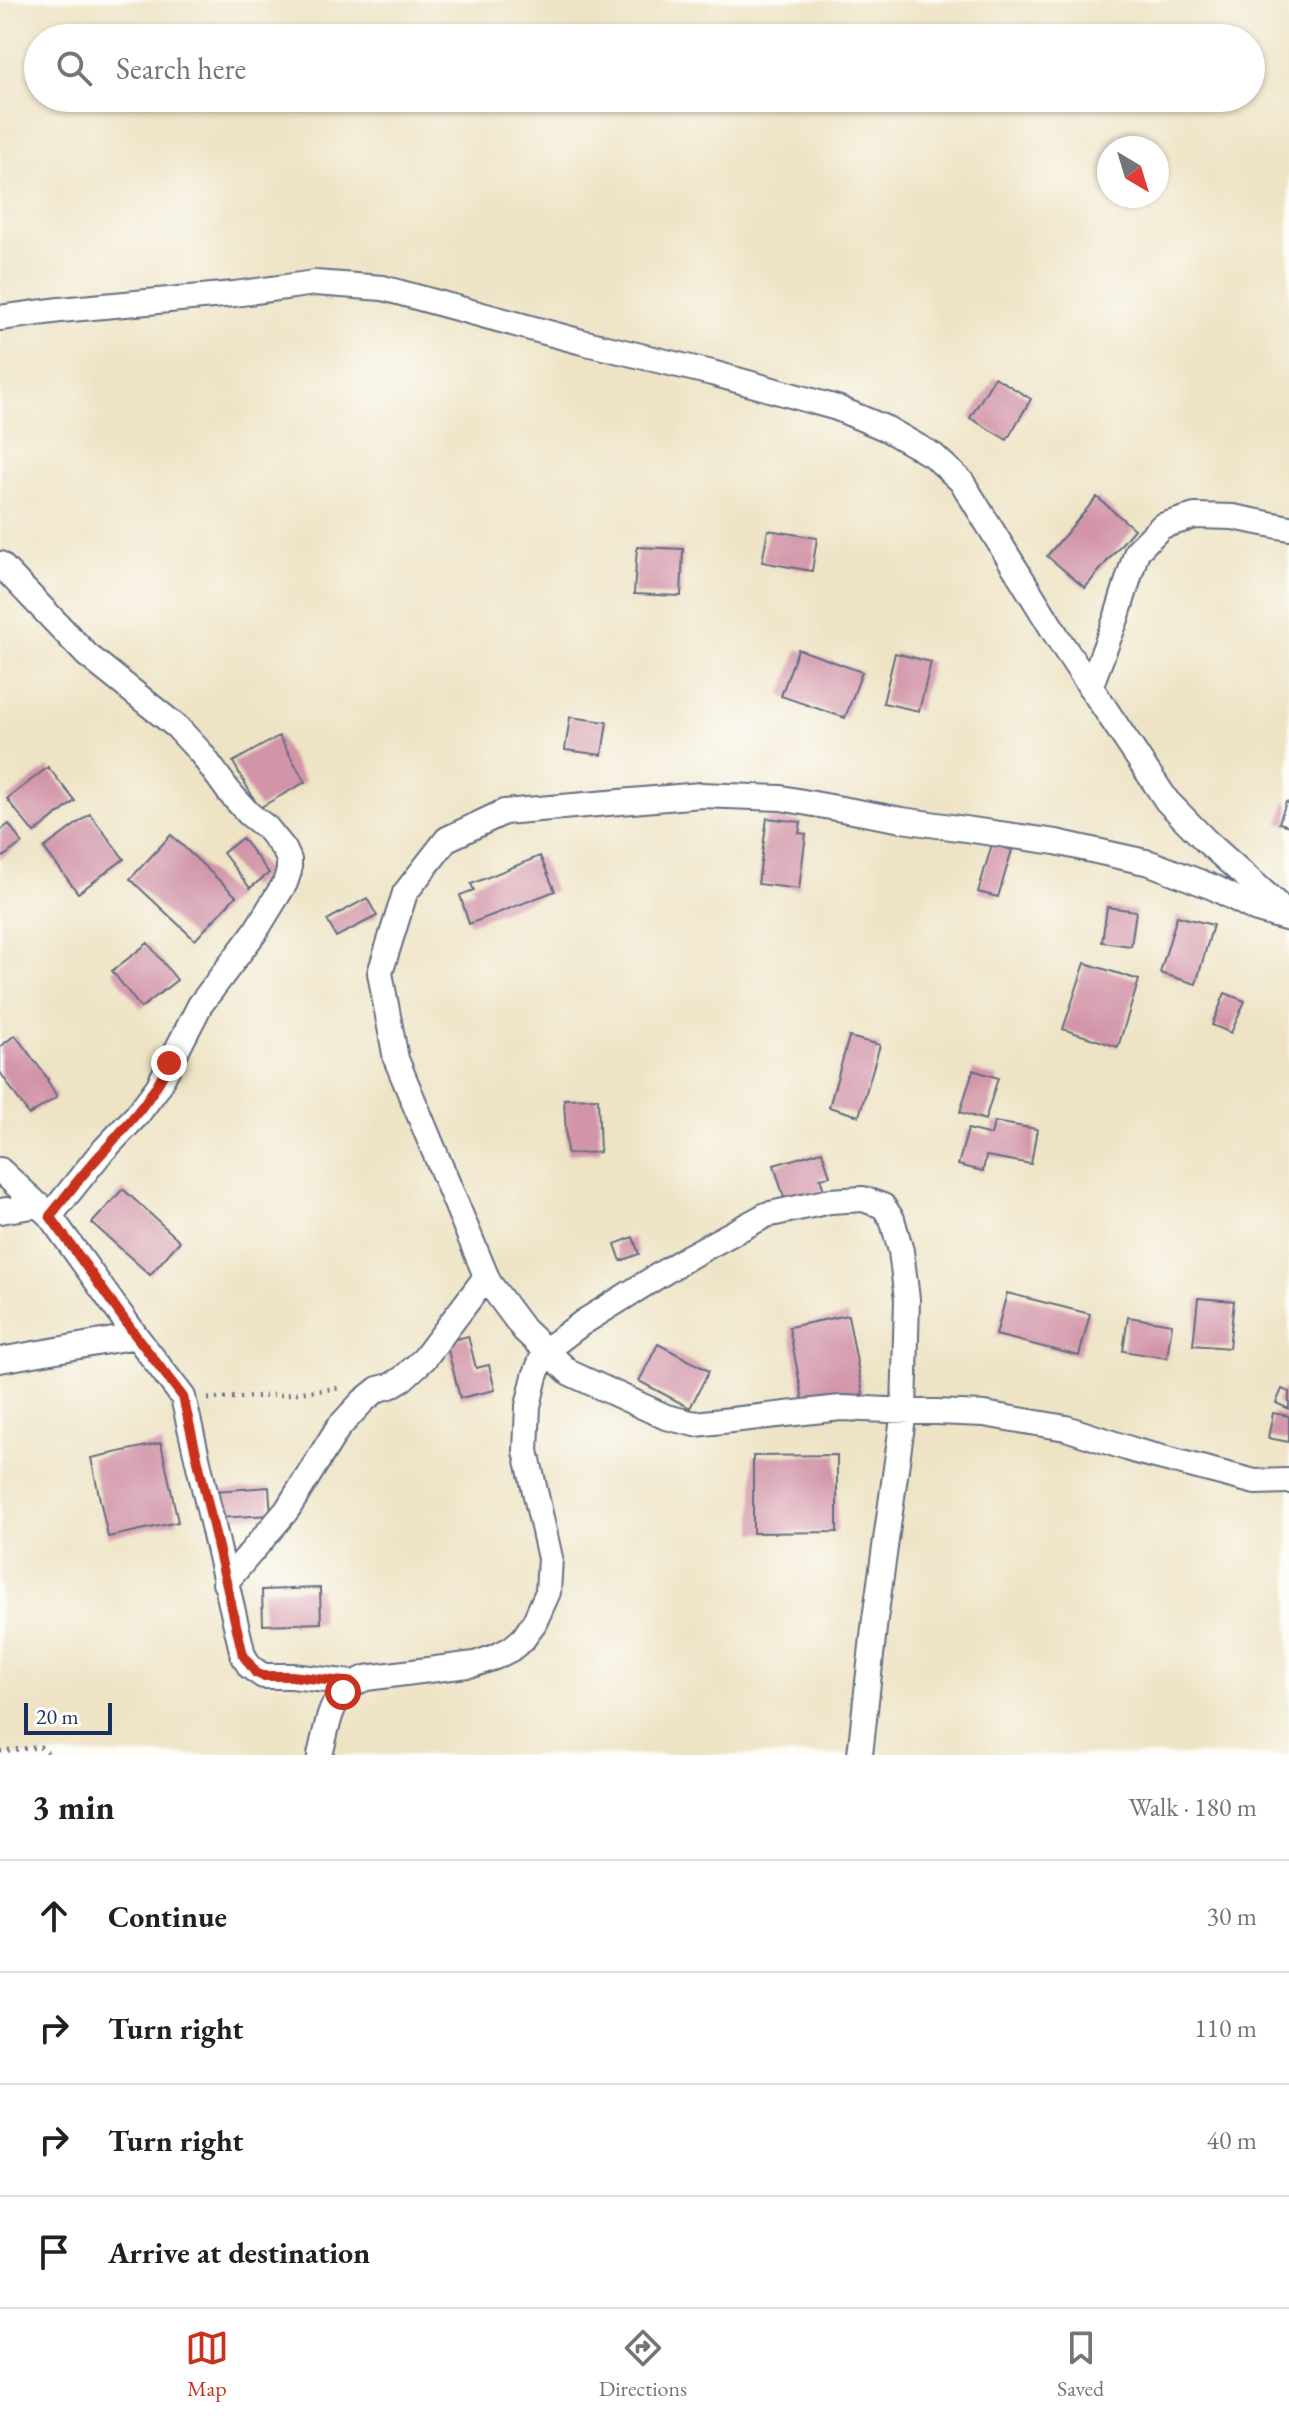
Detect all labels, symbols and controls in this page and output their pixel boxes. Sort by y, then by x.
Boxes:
search box [24,24,1265,112]
icon: search [52,46,96,90]
text: Search here [116,49,246,88]
north arrow [1097,136,1169,208]
route end [151,1045,187,1081]
route start [325,1674,361,1710]
scale bar [24,1699,112,1735]
text: 20 m [36,1702,79,1731]
text: 3 min [32,1785,115,1829]
text: Walk · 180 m [1129,1790,1257,1824]
icon: ahead [32,1894,76,1938]
text: Continue [108,1897,227,1936]
text: 30 m [1207,1899,1257,1933]
icon: right [32,2006,76,2050]
text: Turn right [108,2009,244,2048]
text: 110 m [1194,2011,1257,2045]
icon: right [32,2118,76,2162]
text: Turn right [108,2121,244,2160]
text: 40 m [1207,2123,1257,2157]
icon: arrive [32,2230,76,2274]
text: Arrive at destination [108,2233,370,2272]
tab: Map [185,2326,229,2403]
tab: Directions [599,2326,687,2403]
tab: Saved [1057,2326,1104,2403]

